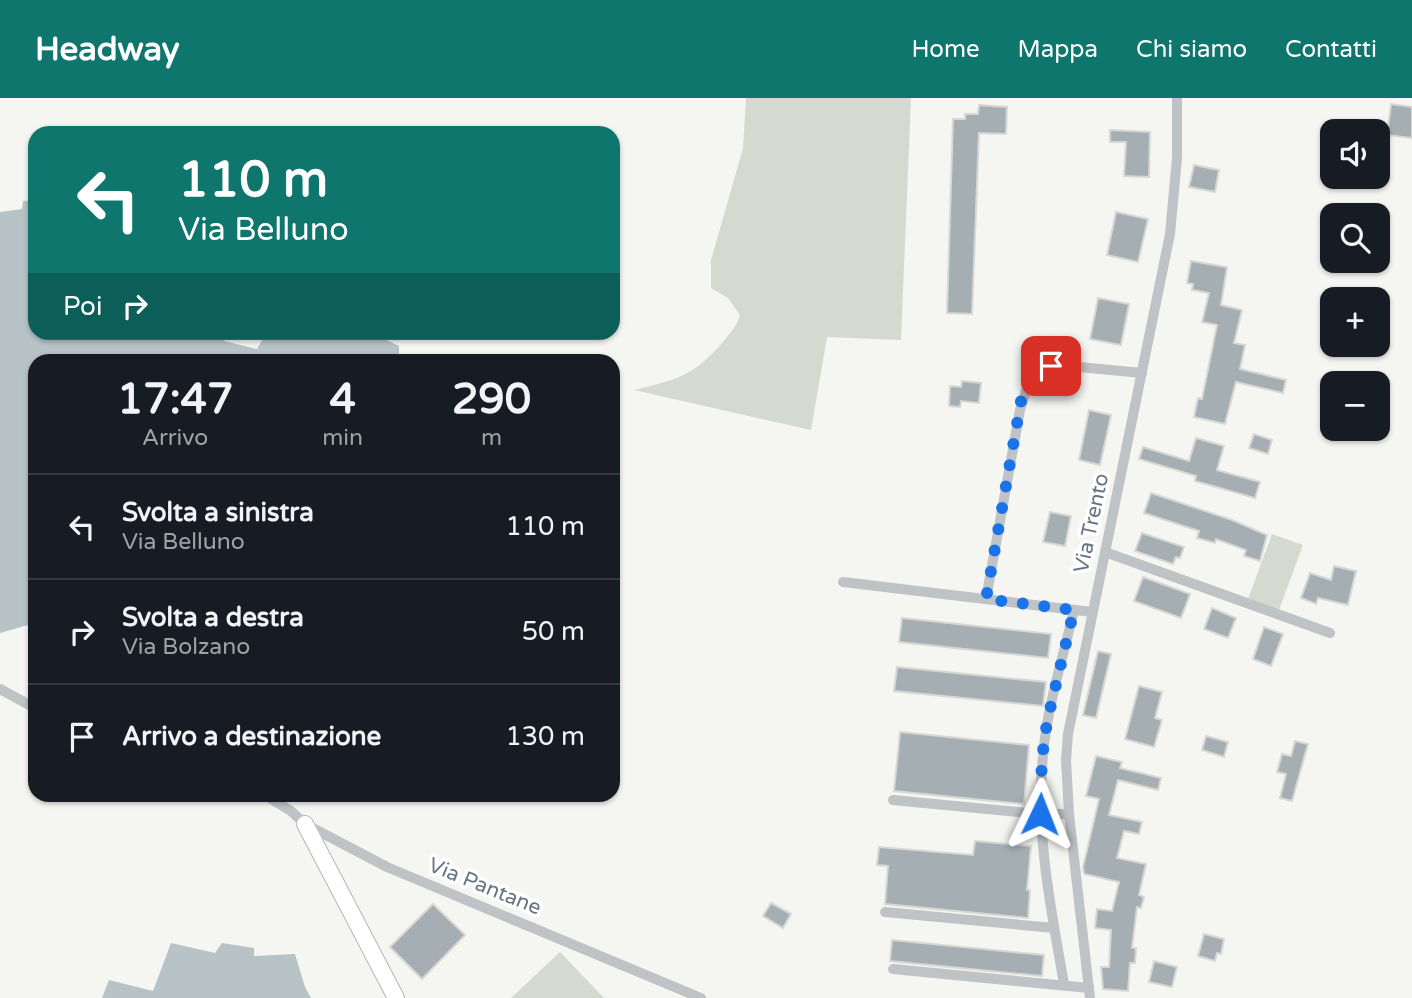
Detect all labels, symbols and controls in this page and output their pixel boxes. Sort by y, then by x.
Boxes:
text: Headway [35,30,179,69]
text: Home [912,35,980,64]
text: Mappa [1018,35,1098,64]
text: Chi siamo [1136,35,1247,64]
text: Contatti [1285,35,1377,64]
map controls [1320,119,1390,441]
button: sound [1320,119,1390,189]
text: 110 m [178,151,328,210]
icon: left [63,154,154,245]
button: search [1320,203,1390,273]
text: Via Belluno [178,211,349,249]
icon: right [116,287,154,325]
button: + [1320,287,1390,357]
text: Poi [63,291,102,322]
pin [1021,336,1081,396]
icon: arrive [1032,347,1070,385]
button: − [1320,371,1390,441]
text: 17:47 [117,374,233,425]
text: 4 [329,374,356,425]
text: 290 [452,374,531,425]
text: Arrivo [142,424,208,452]
text: min [322,424,363,452]
text: m [481,424,502,452]
street label: Via Trento [1069,471,1114,575]
text: Svolta a sinistra [122,497,314,528]
icon: left [63,508,101,546]
text: 110 m [505,511,585,542]
text: Via Belluno [122,528,245,556]
text: Svolta a destra [122,602,304,633]
icon: right [63,613,101,651]
text: 50 m [522,616,585,647]
text: Via Bolzano [122,633,250,661]
icon: arrive [63,718,101,756]
text: Arrivo a destinazione [122,721,381,752]
text: 130 m [505,721,585,752]
position arrow [1003,777,1077,851]
street label: Via Pantane [425,853,545,920]

